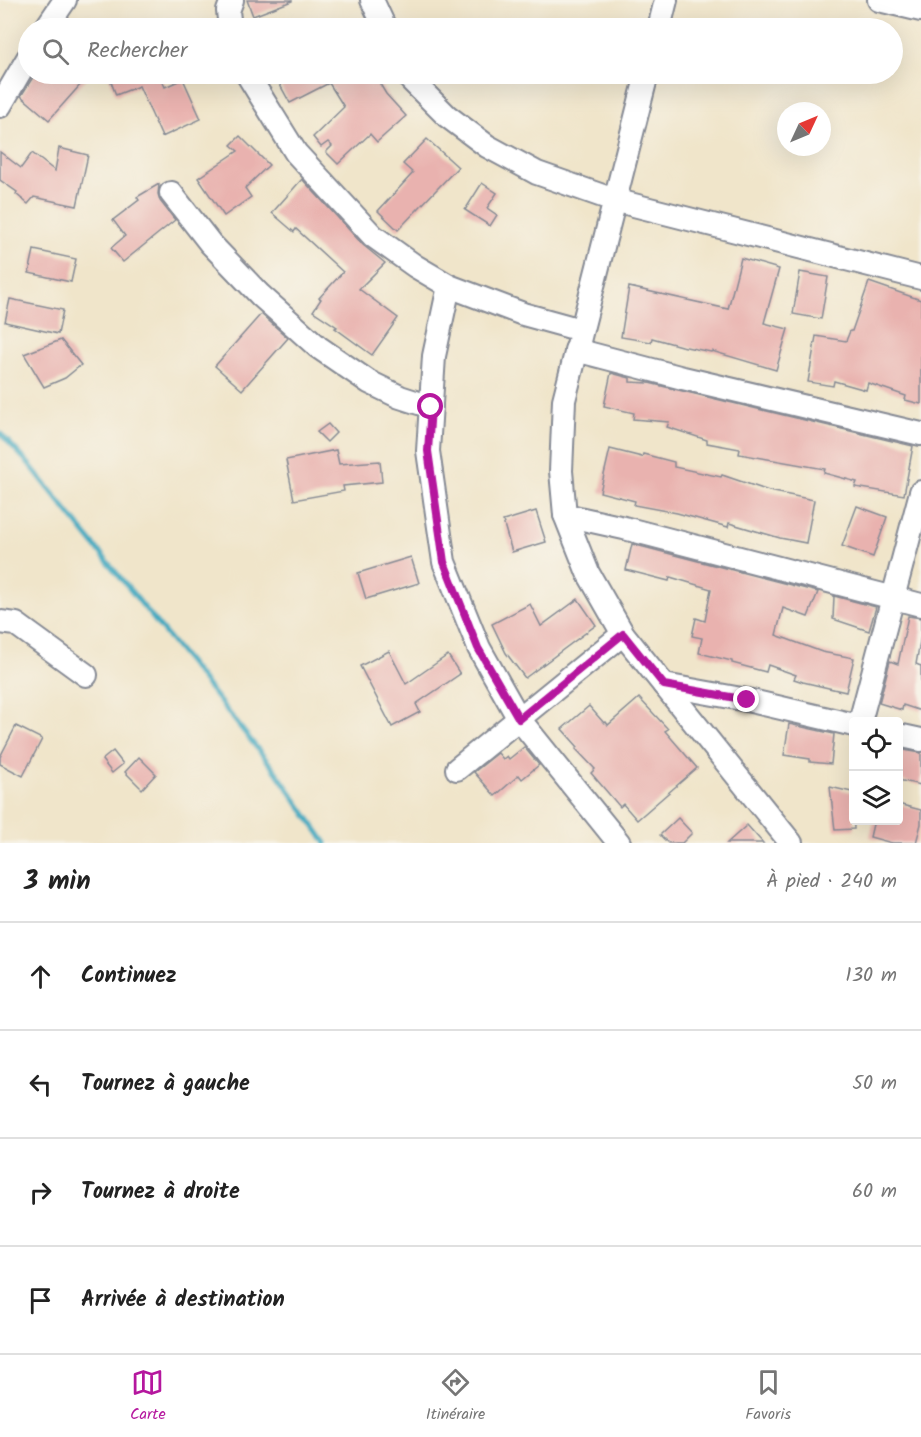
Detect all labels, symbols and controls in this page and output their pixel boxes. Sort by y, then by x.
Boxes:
search box [18,18,903,84]
text: Rechercher [87,34,187,69]
icon: search [39,35,72,68]
north arrow [777,102,831,156]
route start [417,393,443,419]
route end [733,686,759,712]
map controls [849,717,903,825]
button: locate [849,717,903,771]
button: layers [849,771,903,825]
text: 3 min [24,861,91,903]
text: À pied · 240 m [766,866,897,898]
text: Continuez [81,959,177,994]
icon: ahead [24,960,57,993]
text: 130 m [845,960,897,992]
text: Tournez à gauche [81,1067,250,1102]
icon: left [24,1068,57,1101]
text: 50 m [852,1068,897,1100]
text: Tournez à droite [81,1175,240,1210]
icon: right [24,1176,57,1209]
text: 60 m [852,1176,897,1208]
text: Arrivée à destination [81,1283,285,1318]
icon: arrive [24,1284,57,1317]
tab: Carte [130,1366,166,1427]
tab: Itinéraire [426,1366,485,1427]
tab: Favoris [745,1366,791,1427]

